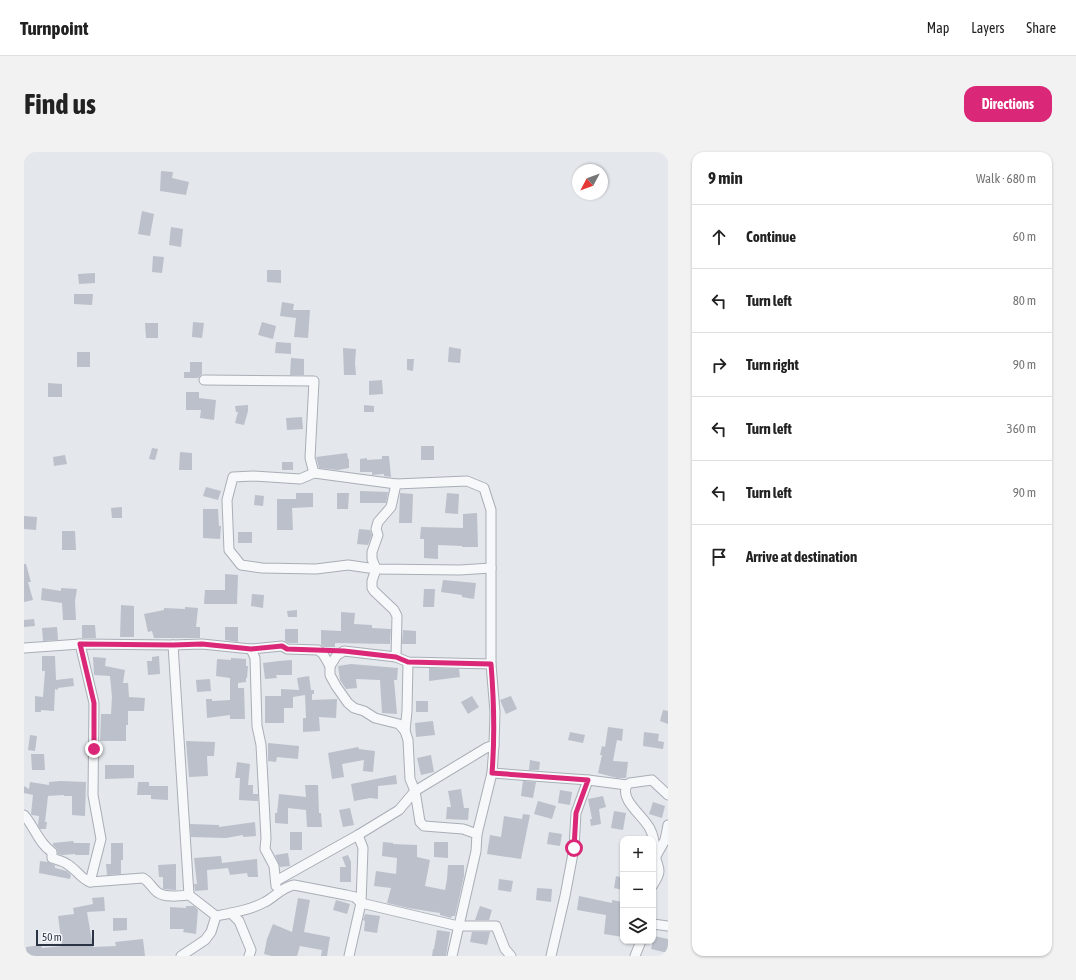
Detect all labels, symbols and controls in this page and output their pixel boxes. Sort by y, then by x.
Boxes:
text: Turnpoint [20,17,88,39]
text: Map [927,20,949,36]
text: Layers [971,20,1004,36]
text: Share [1026,20,1056,36]
button: Directions [964,86,1052,122]
text: Find us [24,88,96,120]
north arrow [572,164,608,200]
text: 9 min [708,168,743,188]
text: Walk · 680 m [976,171,1036,186]
icon: ahead [708,226,730,248]
text: Continue [746,228,796,245]
text: 60 m [1013,229,1036,244]
icon: left [708,290,730,312]
text: Turn left [746,292,792,309]
text: 80 m [1013,293,1036,308]
icon: right [708,354,730,376]
text: Turn right [746,356,799,373]
text: 90 m [1013,357,1036,372]
icon: left [708,418,730,440]
text: Turn left [746,420,792,437]
text: 360 m [1007,421,1036,436]
icon: left [708,482,730,504]
text: Turn left [746,484,792,501]
text: 90 m [1013,485,1036,500]
icon: arrive [708,546,730,568]
text: Arrive at destination [746,548,857,565]
route end [85,740,103,758]
map controls [620,836,656,944]
button: + [620,836,656,872]
route start [565,839,583,857]
button: − [620,872,656,908]
button: layers [620,908,656,944]
scale bar [36,928,94,947]
text: 50 m [42,931,62,943]

